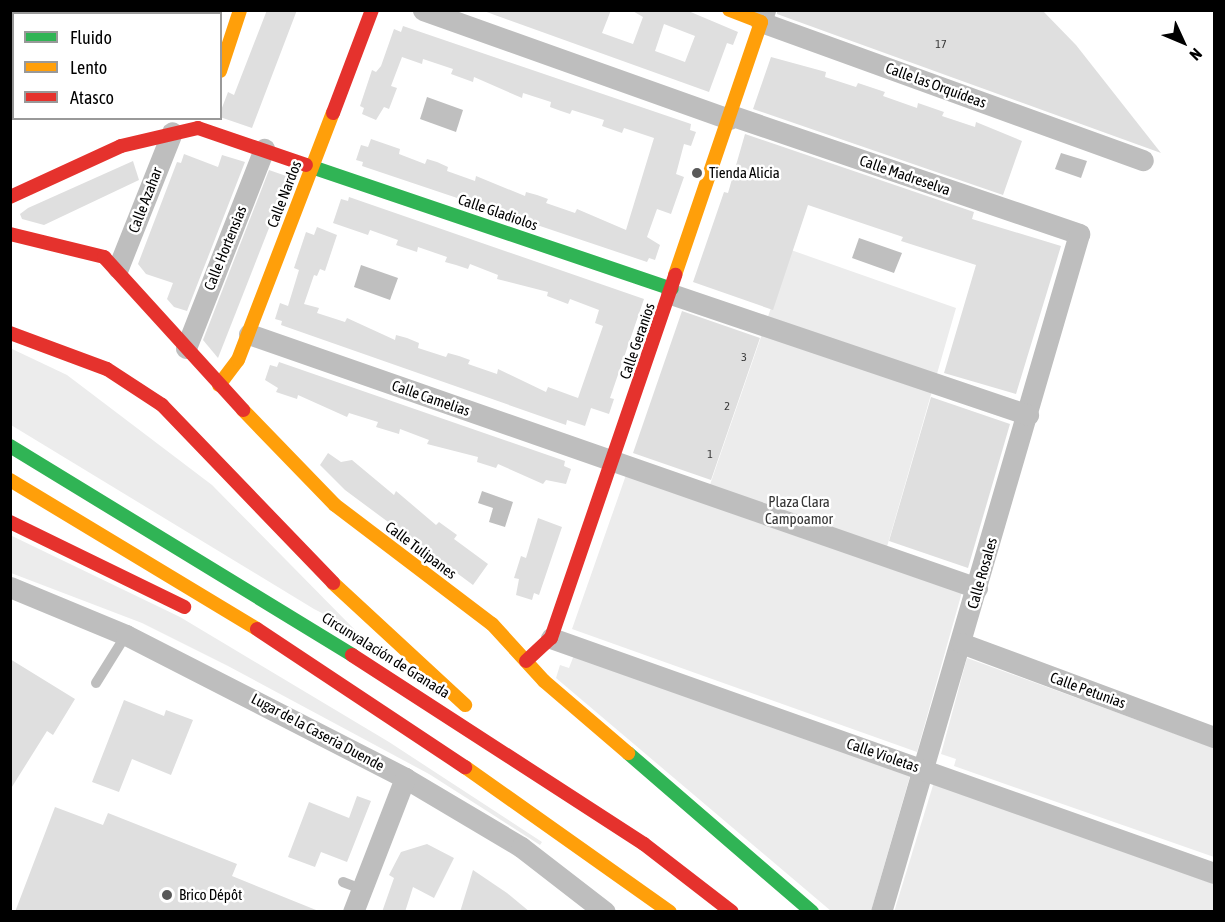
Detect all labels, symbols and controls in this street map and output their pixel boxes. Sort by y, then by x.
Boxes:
legend [12,12,222,120]
north arrow [1153,12,1213,72]
text: Fluido [70,27,112,48]
house number: 17 [935,38,947,52]
text: N [1186,45,1206,64]
text: Lento [70,57,107,78]
street label: Calle las Orquídeas [883,58,989,112]
text: Atasco [70,87,114,108]
street label: Calle Madreselva [857,151,953,199]
street label: Calle Nardos [263,158,305,230]
place label: Tienda Alicia [709,164,780,182]
street label: Calle Azahar [124,165,166,235]
marker: Tienda Alicia [690,166,704,180]
street label: Calle Gladiolos [456,190,540,234]
street label: Calle Hortensias [200,203,250,293]
street label: Calle Geranios [616,301,658,381]
house number: 3 [741,351,747,365]
street label: Calle Camelias [390,376,472,420]
house number: 2 [724,400,730,414]
house number: 1 [707,448,713,462]
park label: Plaza Clara Campoamor [765,492,833,527]
street label: Calle Tulipanes [382,517,460,583]
street label: Calle Rosales [963,535,1001,611]
street label: Circunvalación de Granada [319,608,453,702]
street label: Calle Petunias [1048,668,1128,712]
street label: Lugar de la Caseria Duende [248,689,388,775]
street label: Calle Violetas [844,734,922,776]
place label: Brico Dépôt [179,886,242,904]
marker: Brico Dépôt [160,888,174,902]

